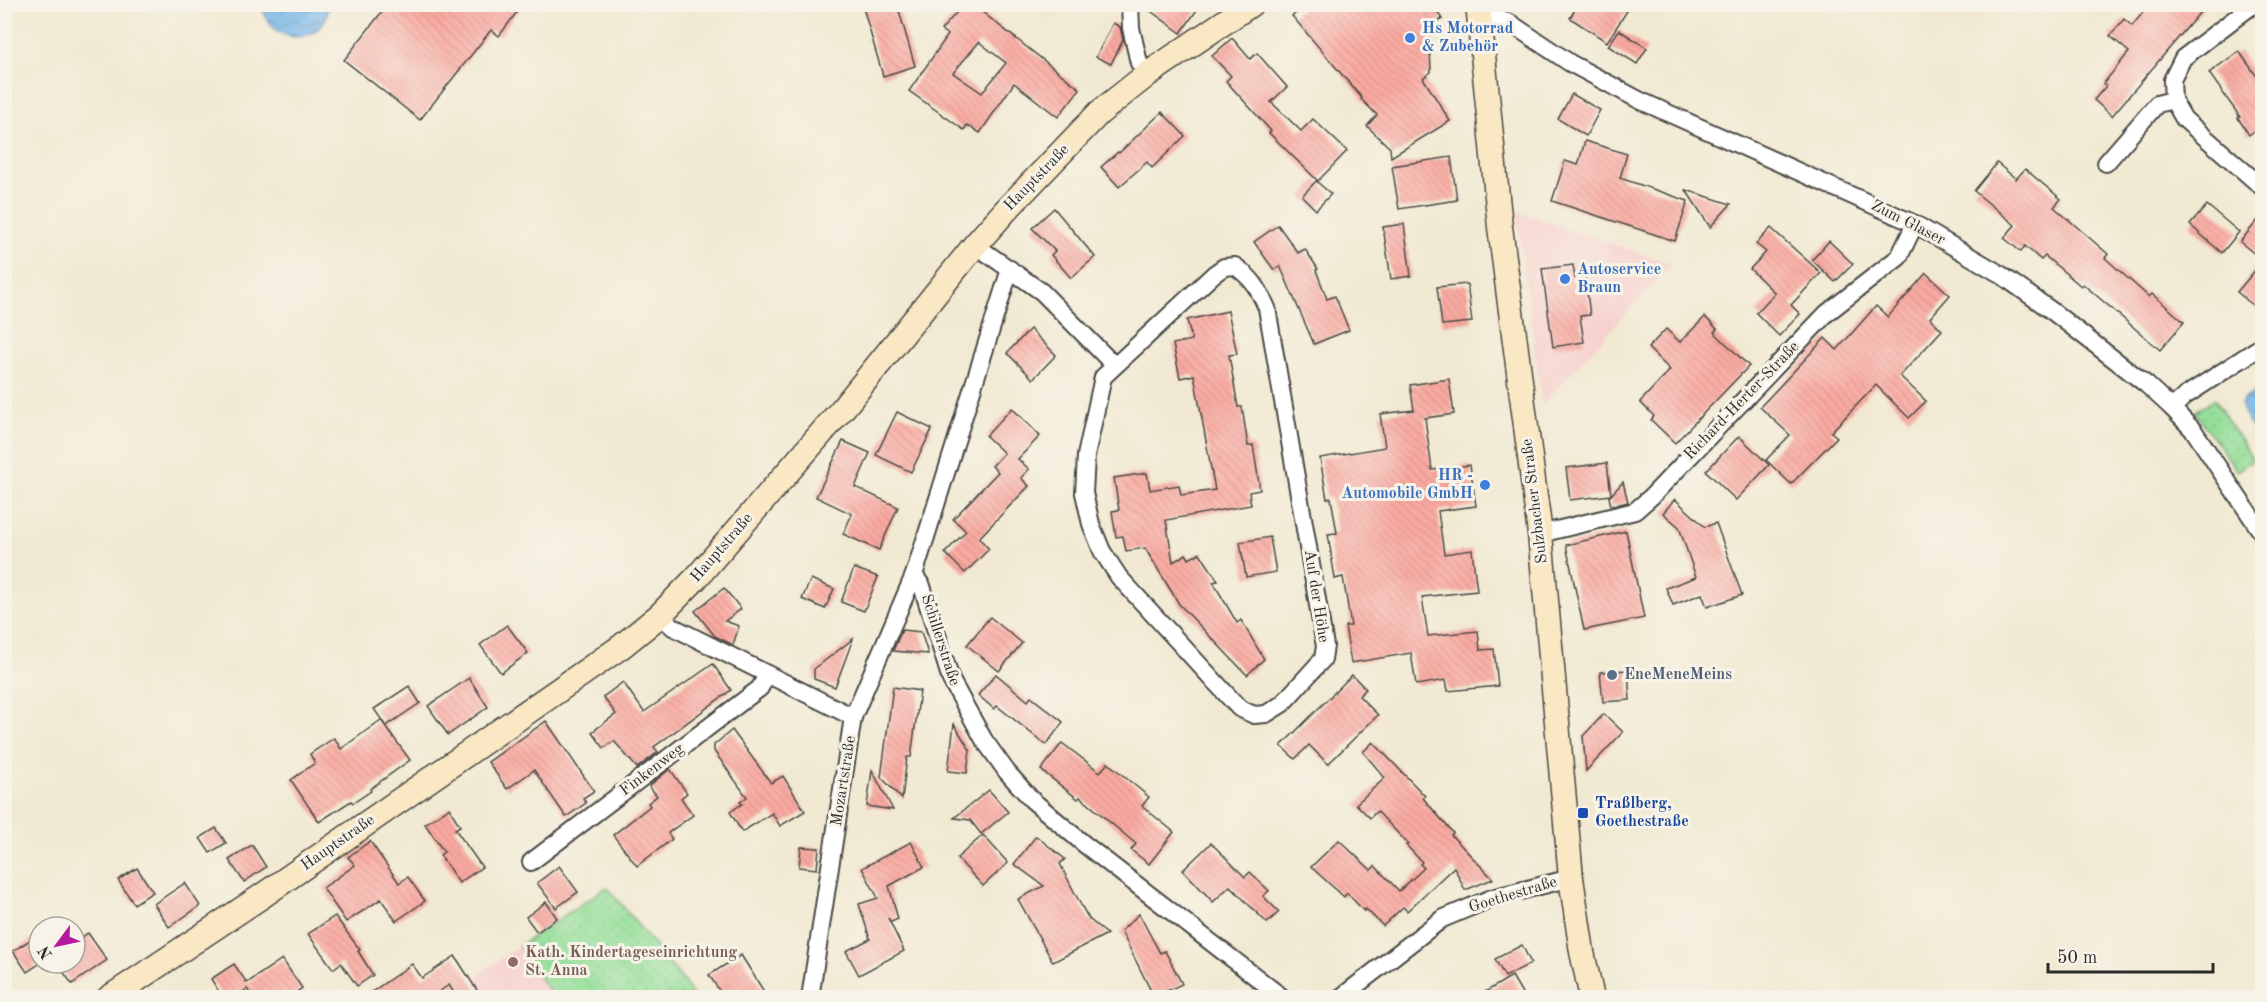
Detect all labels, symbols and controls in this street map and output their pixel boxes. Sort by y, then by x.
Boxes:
place label: Hs Motorrad & Zubehör [1422,21,1514,55]
marker: Hs Motorrad & Zubehör [1403,31,1417,45]
street label: Hauptstraße [1001,142,1073,214]
street label: Zum Glaser [1868,198,1948,249]
place label: Autoservice Braun [1577,262,1661,296]
marker: Autoservice Braun [1558,272,1572,286]
street label: Richard-Herter-Straße [1681,339,1803,463]
street label: Sulzbacher Straße [1519,438,1551,564]
place label: HR - Automobile GmbH [1341,468,1473,502]
marker: HR - Automobile GmbH [1478,478,1492,492]
street label: Hauptstraße [688,510,756,586]
street label: Auf der Höhe [1301,548,1331,644]
street label: Schillerstraße [918,592,962,688]
place label: EneMeneMeins [1624,667,1732,683]
marker: EneMeneMeins [1605,668,1619,682]
street label: Mozartstraße [829,735,859,827]
street label: Finkenweg [617,741,687,799]
place label: Traßlberg, Goethestraße [1595,796,1689,830]
marker: Traßlberg, Goethestraße [1576,806,1590,820]
street label: Hauptstraße [298,812,378,874]
street label: Goethestraße [1467,874,1559,916]
north arrow [27,915,87,975]
scale bar [2048,936,2213,974]
text: N [36,942,56,962]
place label: Kath. Kindertageseinrichtung St. Anna [525,945,737,979]
text: 50 m [2057,949,2097,967]
marker: Kath. Kindertageseinrichtung St. Anna [506,955,520,969]

